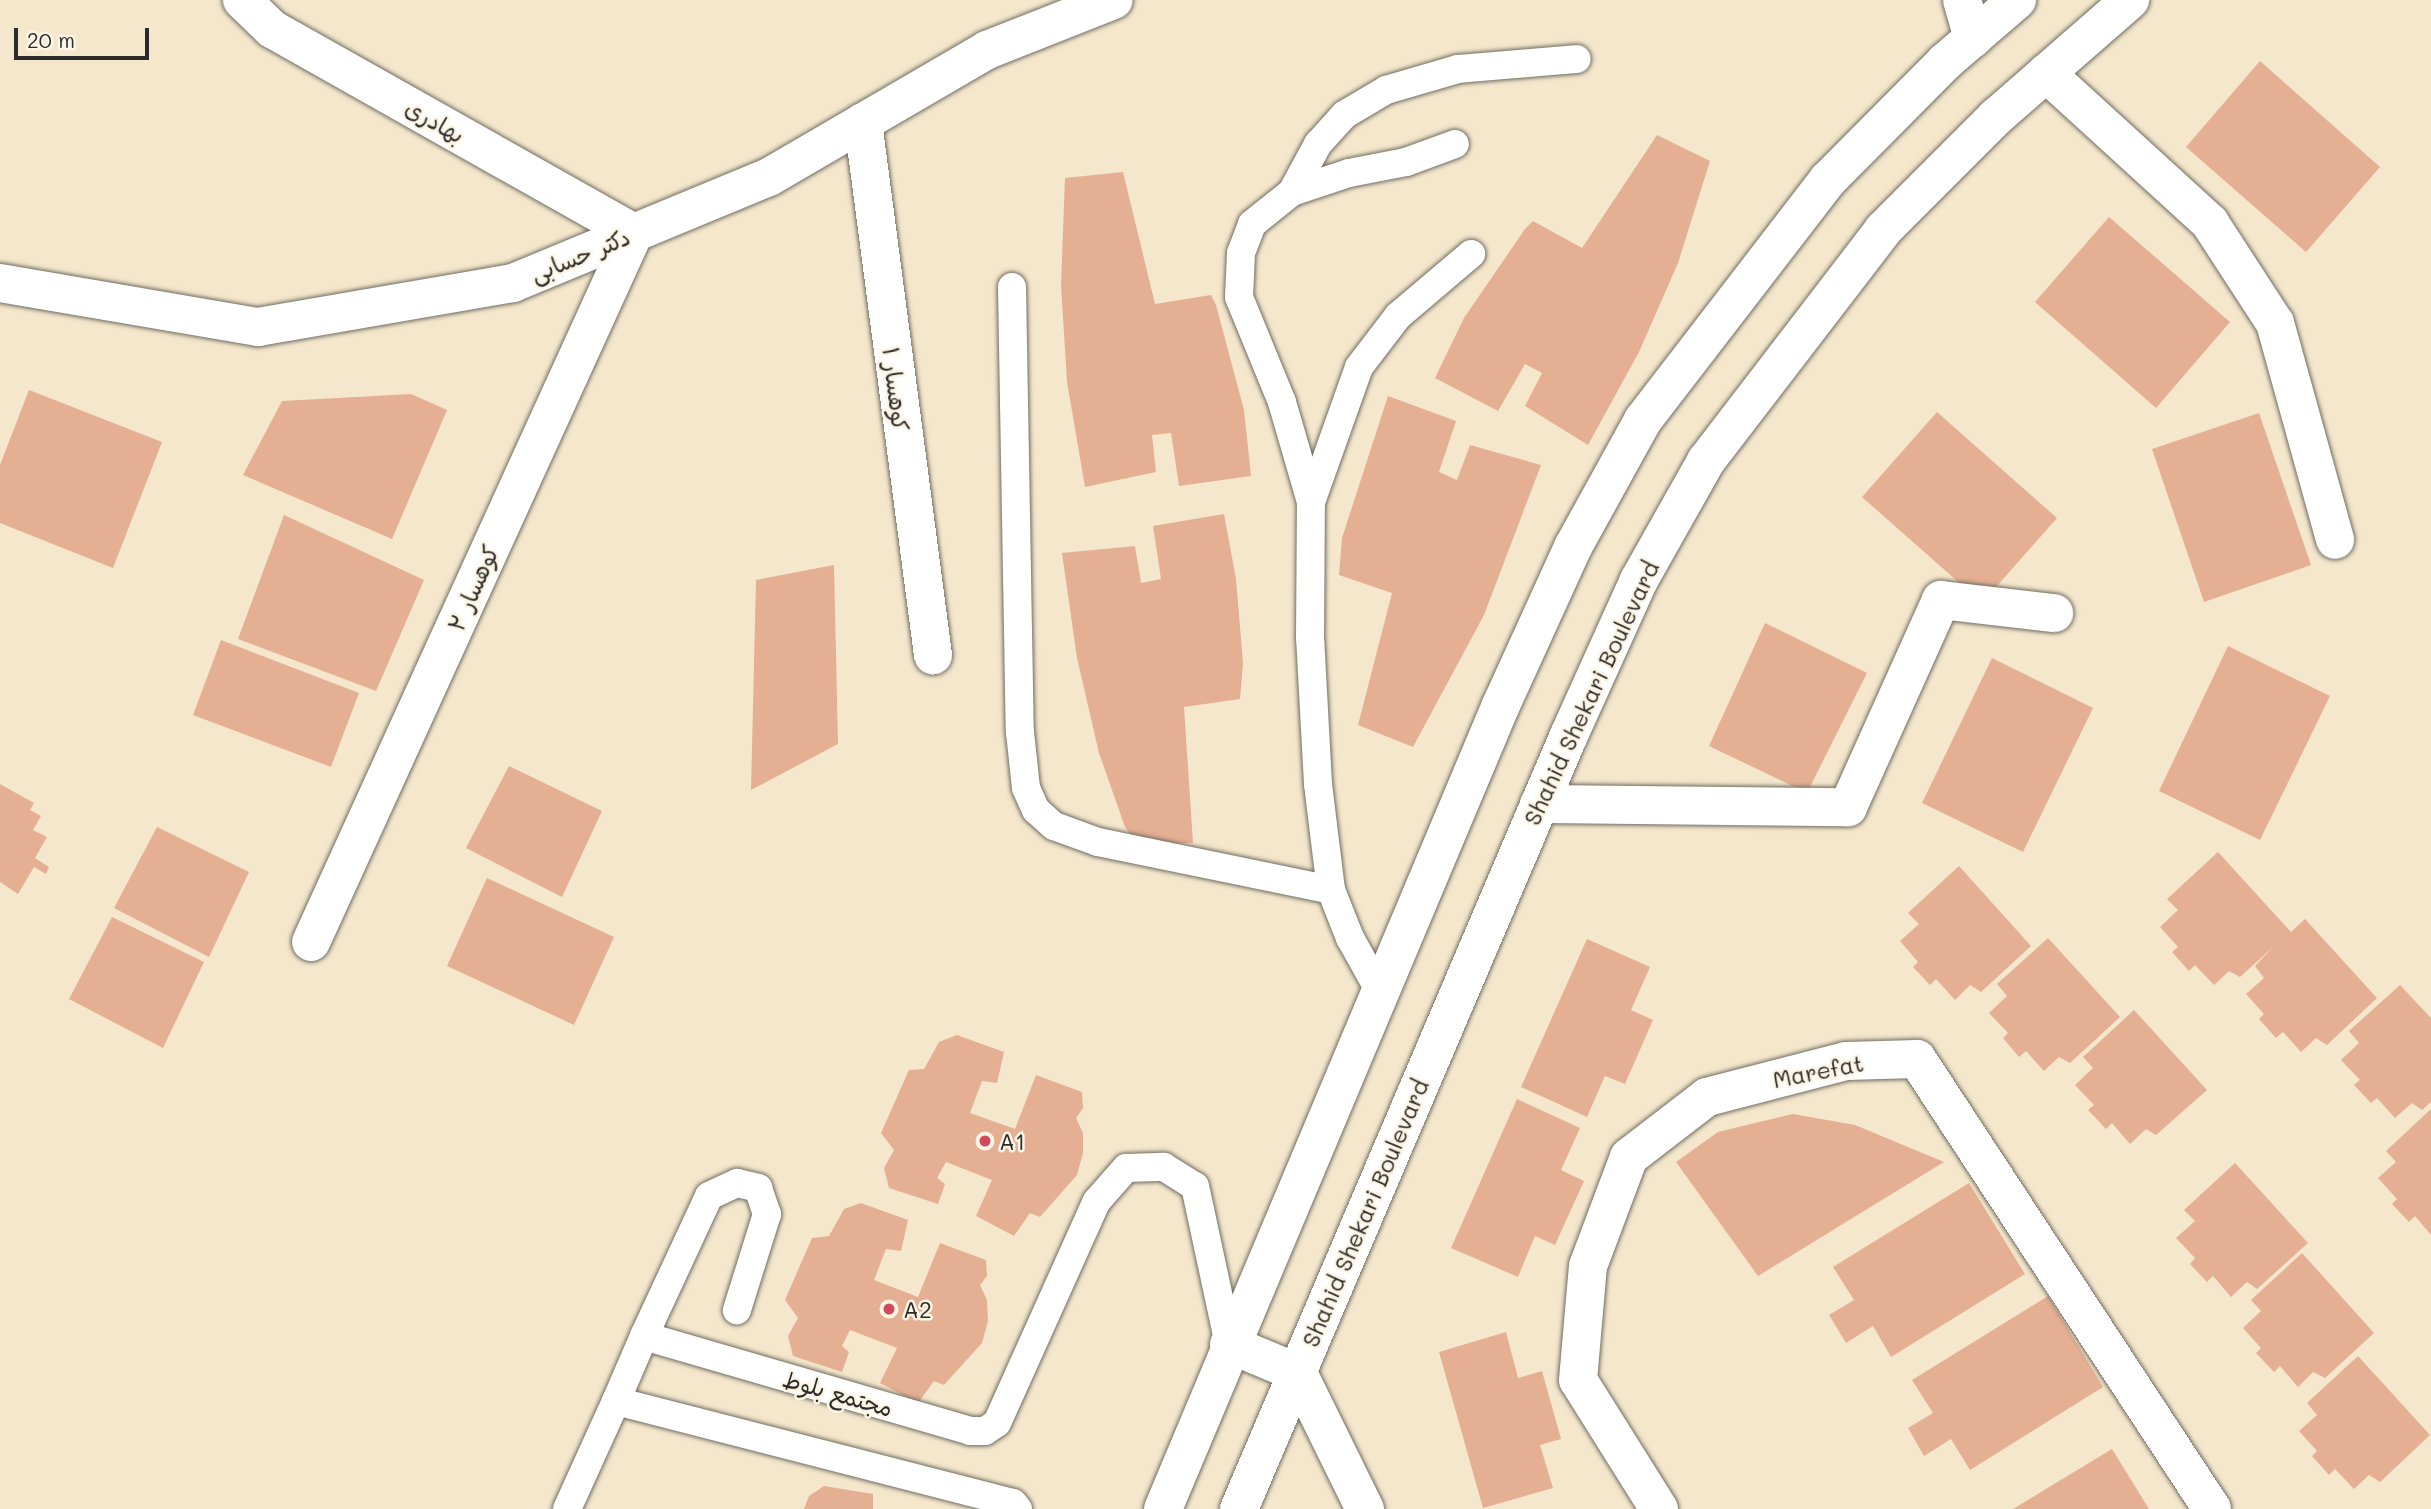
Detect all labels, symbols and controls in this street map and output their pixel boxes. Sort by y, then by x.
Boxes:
scale bar [18,14,152,58]
text: 20 m [27,26,75,53]
street label: بهادری [401,94,469,148]
street label: دکتر حسابی [526,223,634,287]
street label: کوهسار ۱ [877,345,915,433]
street label: کوهسار ۲ [442,541,504,635]
street label: Shahid Shekari Boulevard [1518,557,1664,829]
street label: Marefat [1770,1049,1866,1093]
street label: Shahid Shekari Boulevard [1296,1075,1434,1351]
place label: A1 [999,1127,1025,1155]
marker: A1 [977,1133,993,1149]
place label: A2 [903,1295,932,1323]
marker: A2 [881,1301,897,1317]
street label: مجتمع بلوط [780,1364,896,1422]

